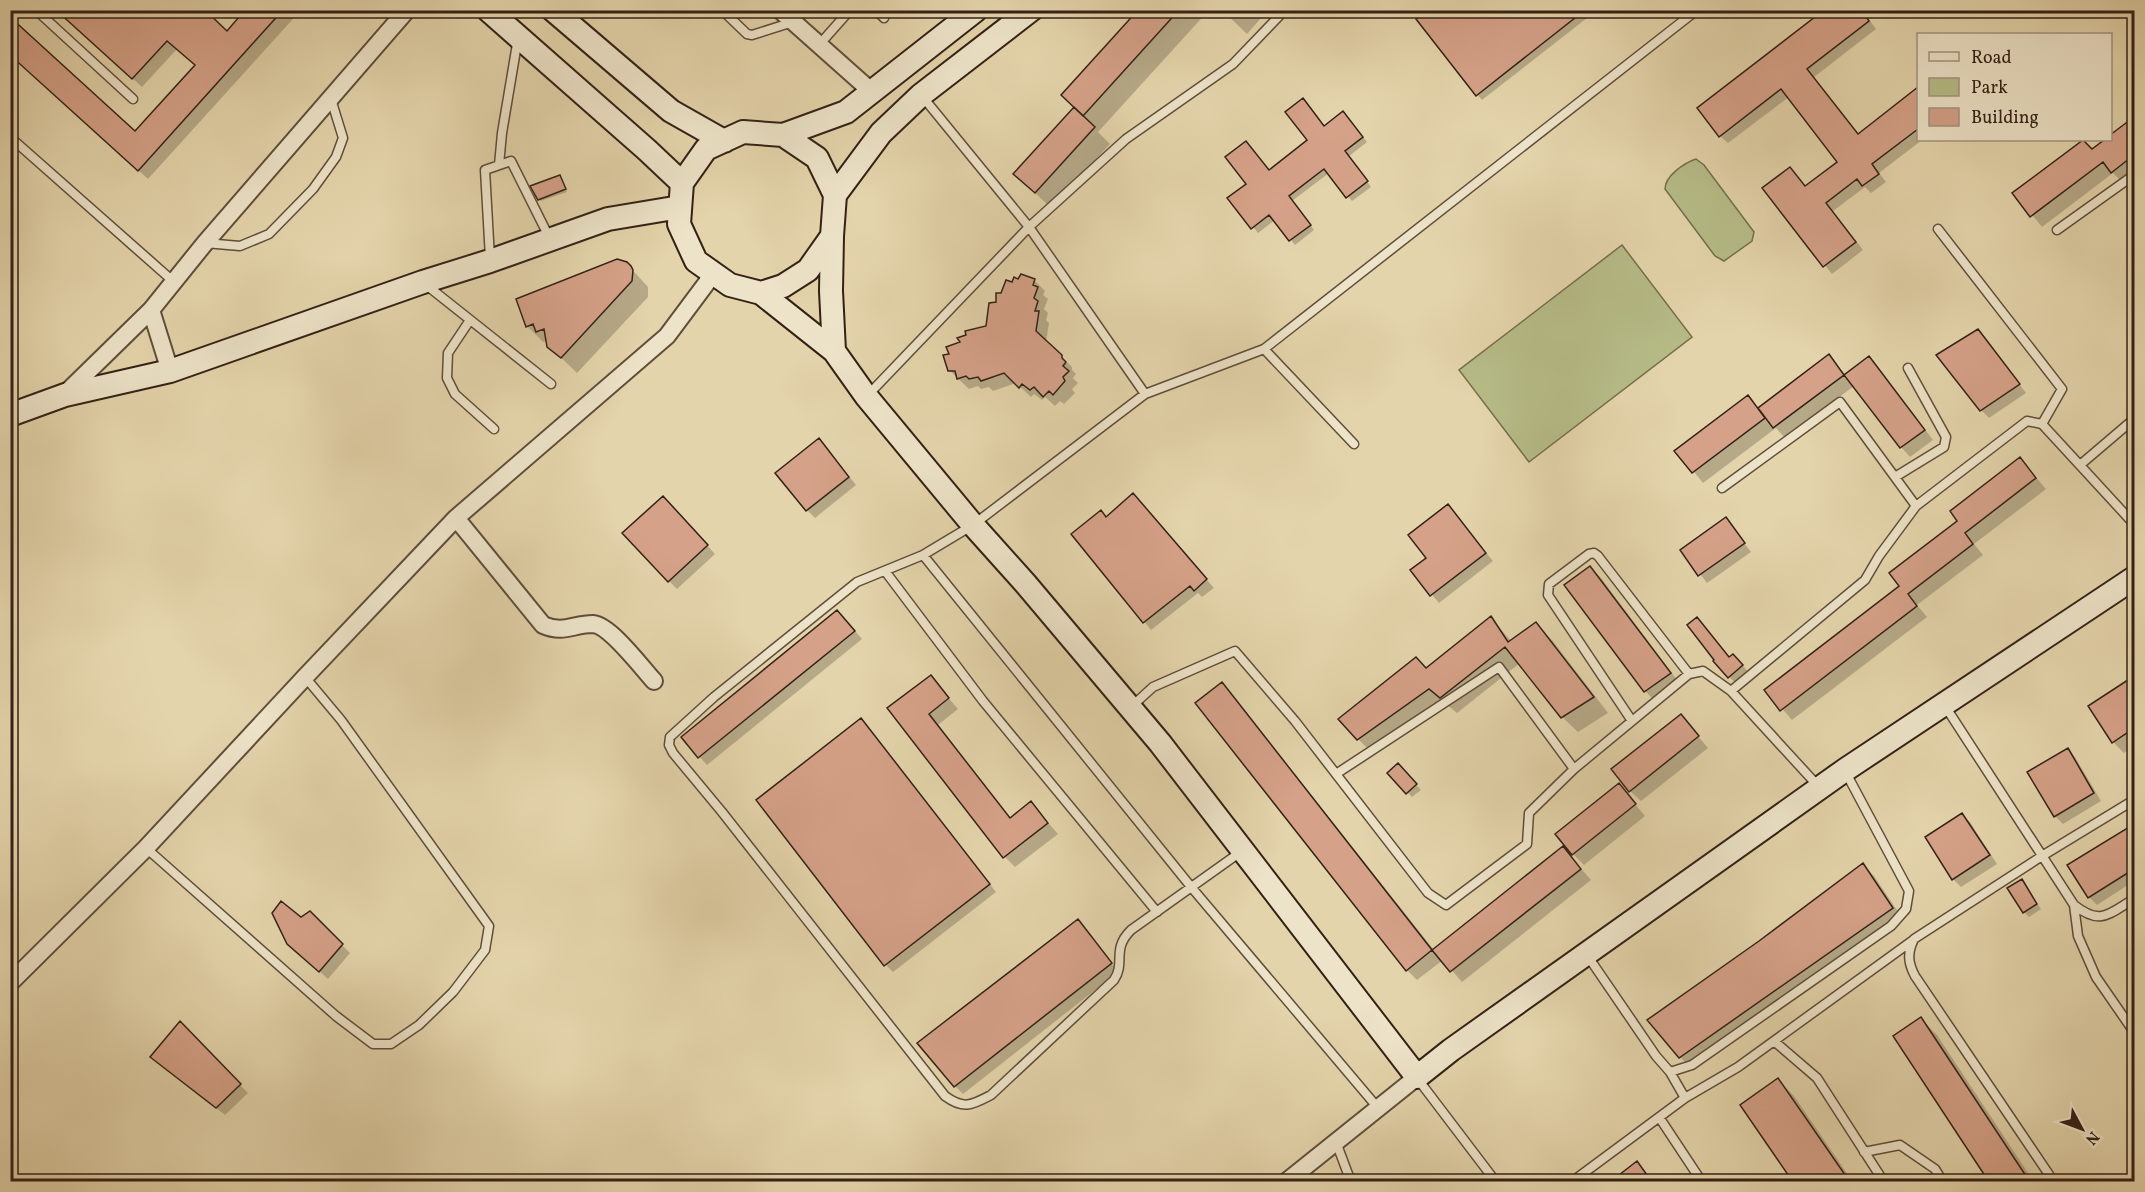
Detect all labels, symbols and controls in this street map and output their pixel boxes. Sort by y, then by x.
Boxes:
legend [1917,33,2112,141]
text: Road [1971,46,2012,71]
text: Park [1971,76,2008,101]
text: Building [1971,106,2039,131]
north arrow [2052,1099,2112,1159]
text: N [2079,1126,2104,1149]

